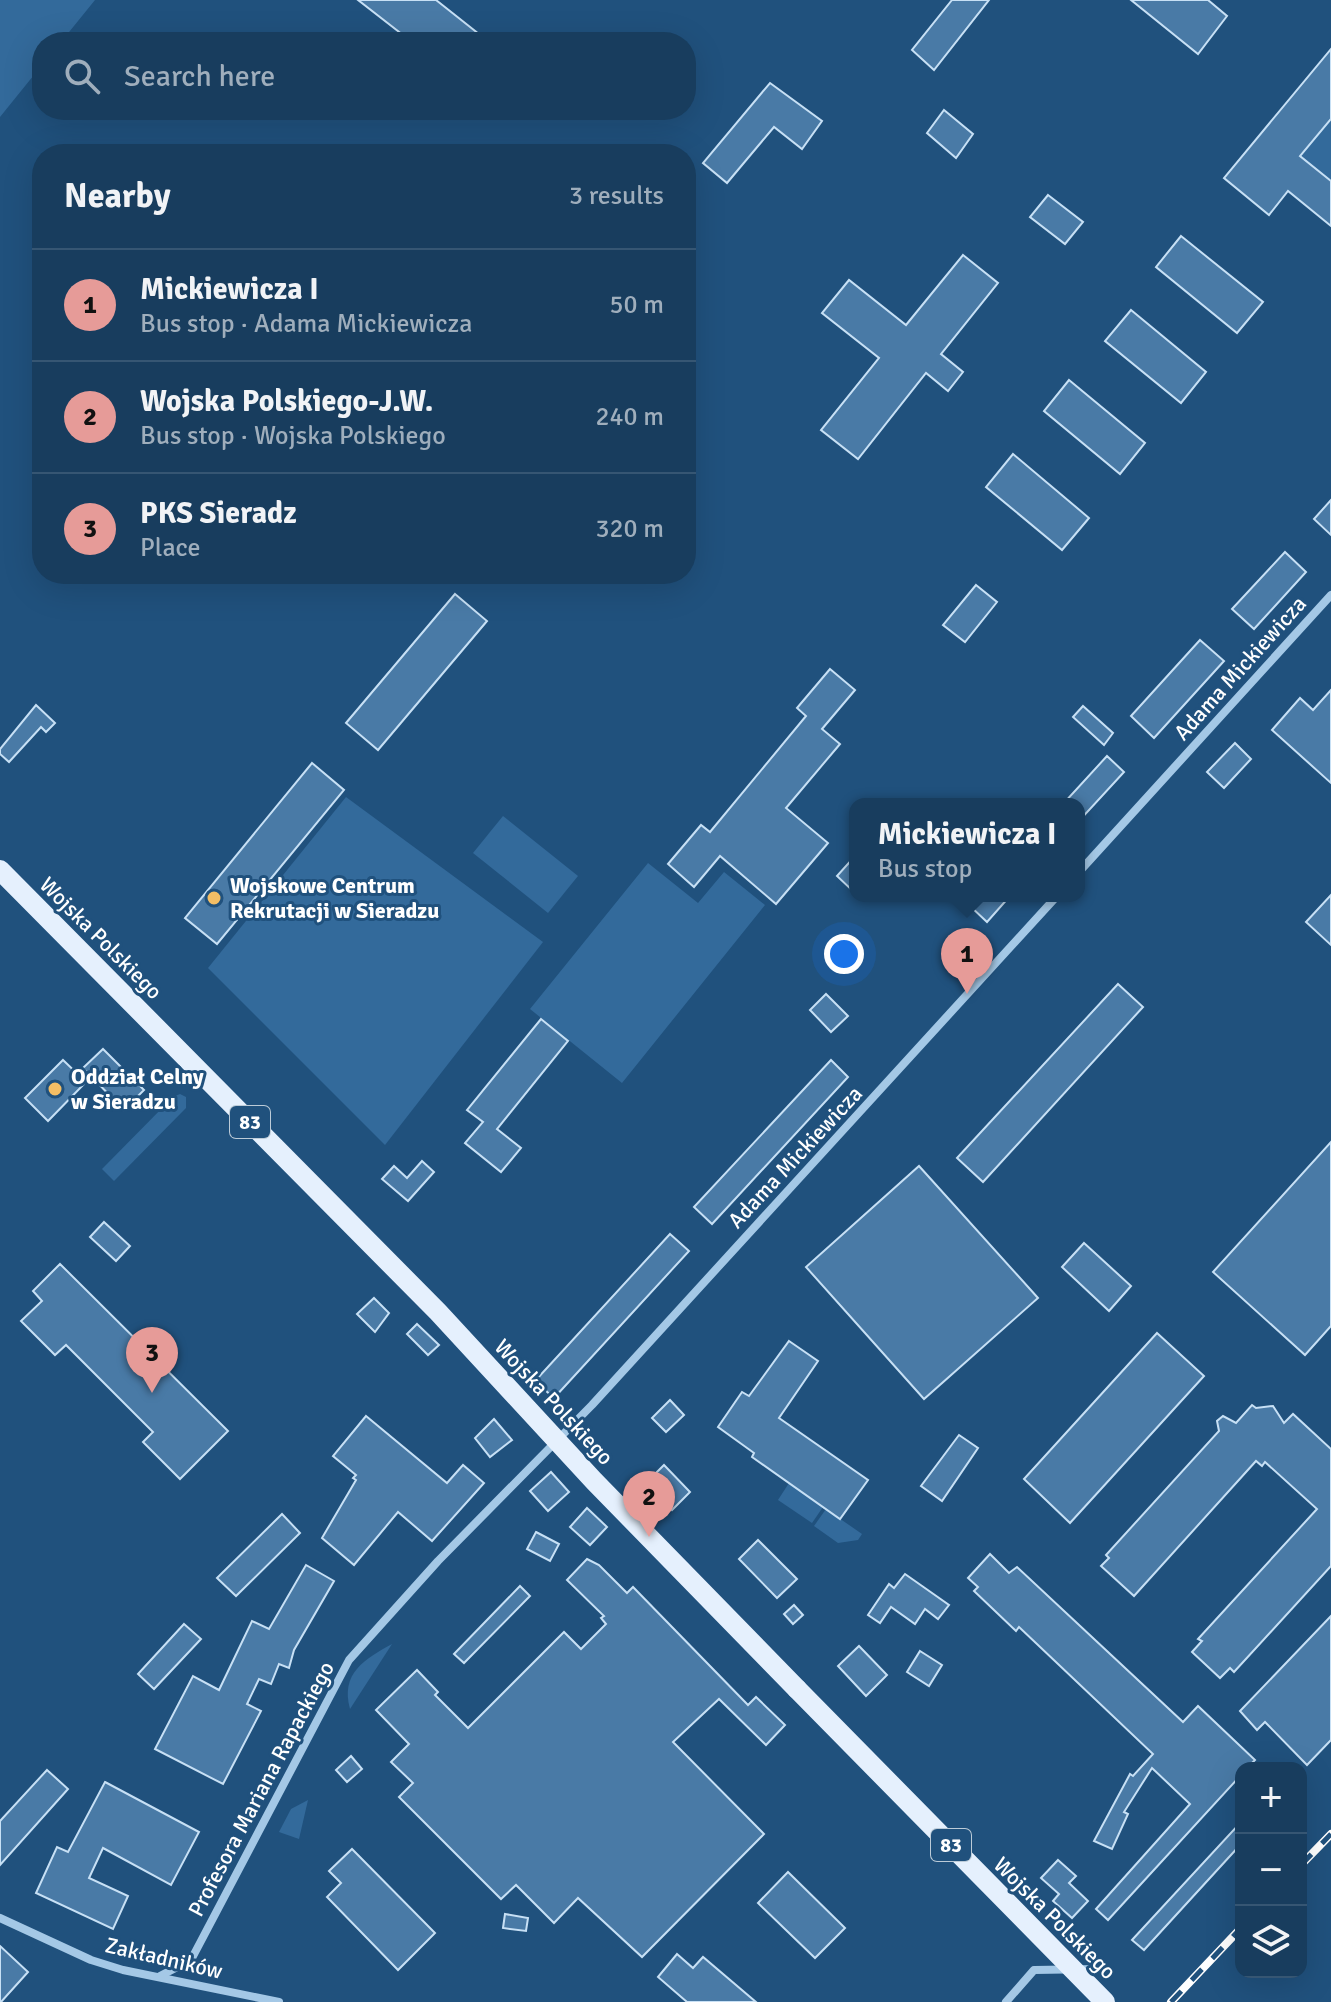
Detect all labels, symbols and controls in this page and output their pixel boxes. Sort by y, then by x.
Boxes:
search box [32,32,696,120]
icon: search [60,54,104,98]
text: Search here [124,58,275,95]
text: Nearby [64,175,171,217]
text: 3 results [569,180,664,212]
text: Mickiewicza I [140,271,319,308]
text: 1 [83,289,97,321]
text: 50 m [609,289,664,321]
text: Bus stop · Adama Mickiewicza [140,308,472,340]
text: Wojska Polskiego-J.W. [140,383,433,420]
text: 2 [83,401,97,433]
text: 240 m [595,401,664,433]
text: Bus stop · Wojska Polskiego [140,420,446,452]
text: PKS Sieradz [140,495,297,532]
text: 3 [83,513,97,545]
text: 320 m [595,513,664,545]
text: Place [140,532,201,564]
street label: Adama Mickiewicza [1168,590,1312,746]
popup [849,798,1085,902]
text: Mickiewicza I [878,816,1056,853]
text: Bus stop [878,853,972,885]
street label: Wojska Polskiego [34,871,168,1005]
place label: Wojskowe Centrum Rekrutacji w Sieradzu [230,872,439,924]
marker: Wojskowe Centrum Rekrutacji w Sieradzu [205,889,223,907]
pin: 1 [941,928,993,994]
your location [824,934,864,974]
place label: Oddział Celny w Sieradzu [71,1063,204,1115]
marker: Oddział Celny w Sieradzu [46,1080,64,1098]
street label: Adama Mickiewicza [722,1080,868,1234]
road number: 83 [230,1106,270,1138]
pin: 3 [126,1327,178,1393]
street label: Wojska Polskiego [489,1333,619,1471]
pin: 2 [623,1471,675,1537]
street label: Profesora Mariana Rapackiego [182,1657,340,1921]
map controls [1235,1762,1307,1978]
button: + [1235,1762,1307,1834]
road number: 83 [931,1829,971,1861]
button: − [1235,1834,1307,1906]
street label: Wojska Polskiego [988,1851,1122,1985]
button: layers [1235,1906,1307,1978]
street label: Zakładników [103,1931,225,1985]

